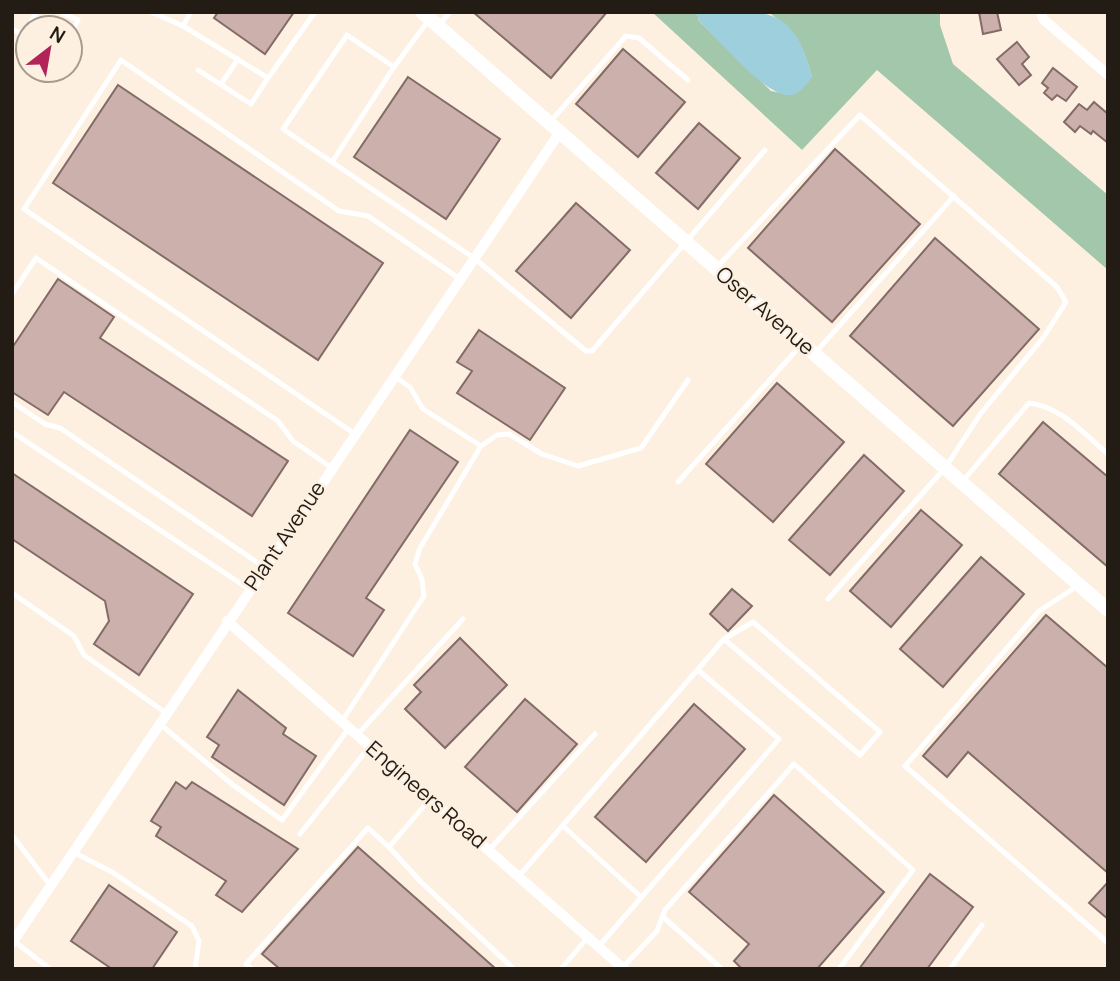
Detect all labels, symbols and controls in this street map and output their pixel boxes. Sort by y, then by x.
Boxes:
north arrow [14,14,84,84]
text: N [45,20,70,49]
street label: Oser Avenue [710,260,821,361]
street label: Plant Avenue [237,475,331,596]
street label: Engineers Road [361,734,493,854]

